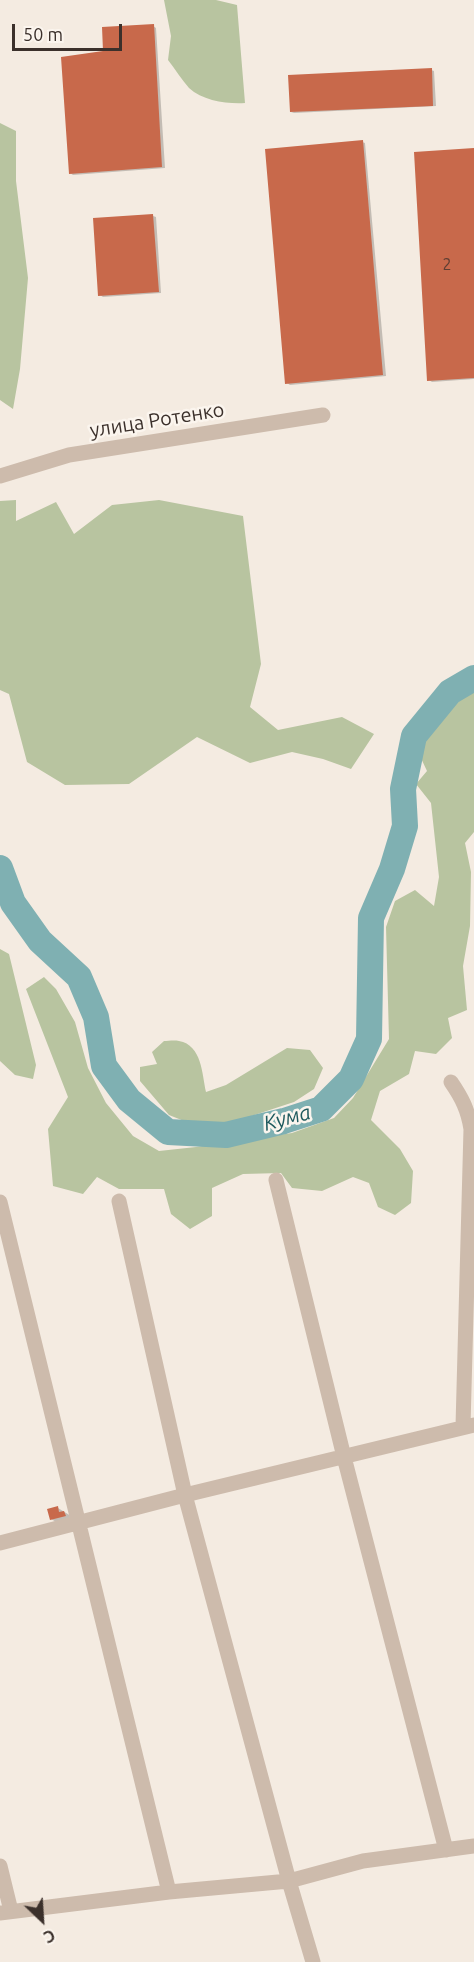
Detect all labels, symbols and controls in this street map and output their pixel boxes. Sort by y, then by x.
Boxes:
scale bar [15,12,124,50]
text: 50 m [23,24,63,44]
house number: 2 [442,255,452,275]
street label: улица Ротенко [88,398,226,442]
water label: Кума [261,1100,313,1136]
north arrow [12,1890,72,1950]
text: С [41,1926,58,1947]

